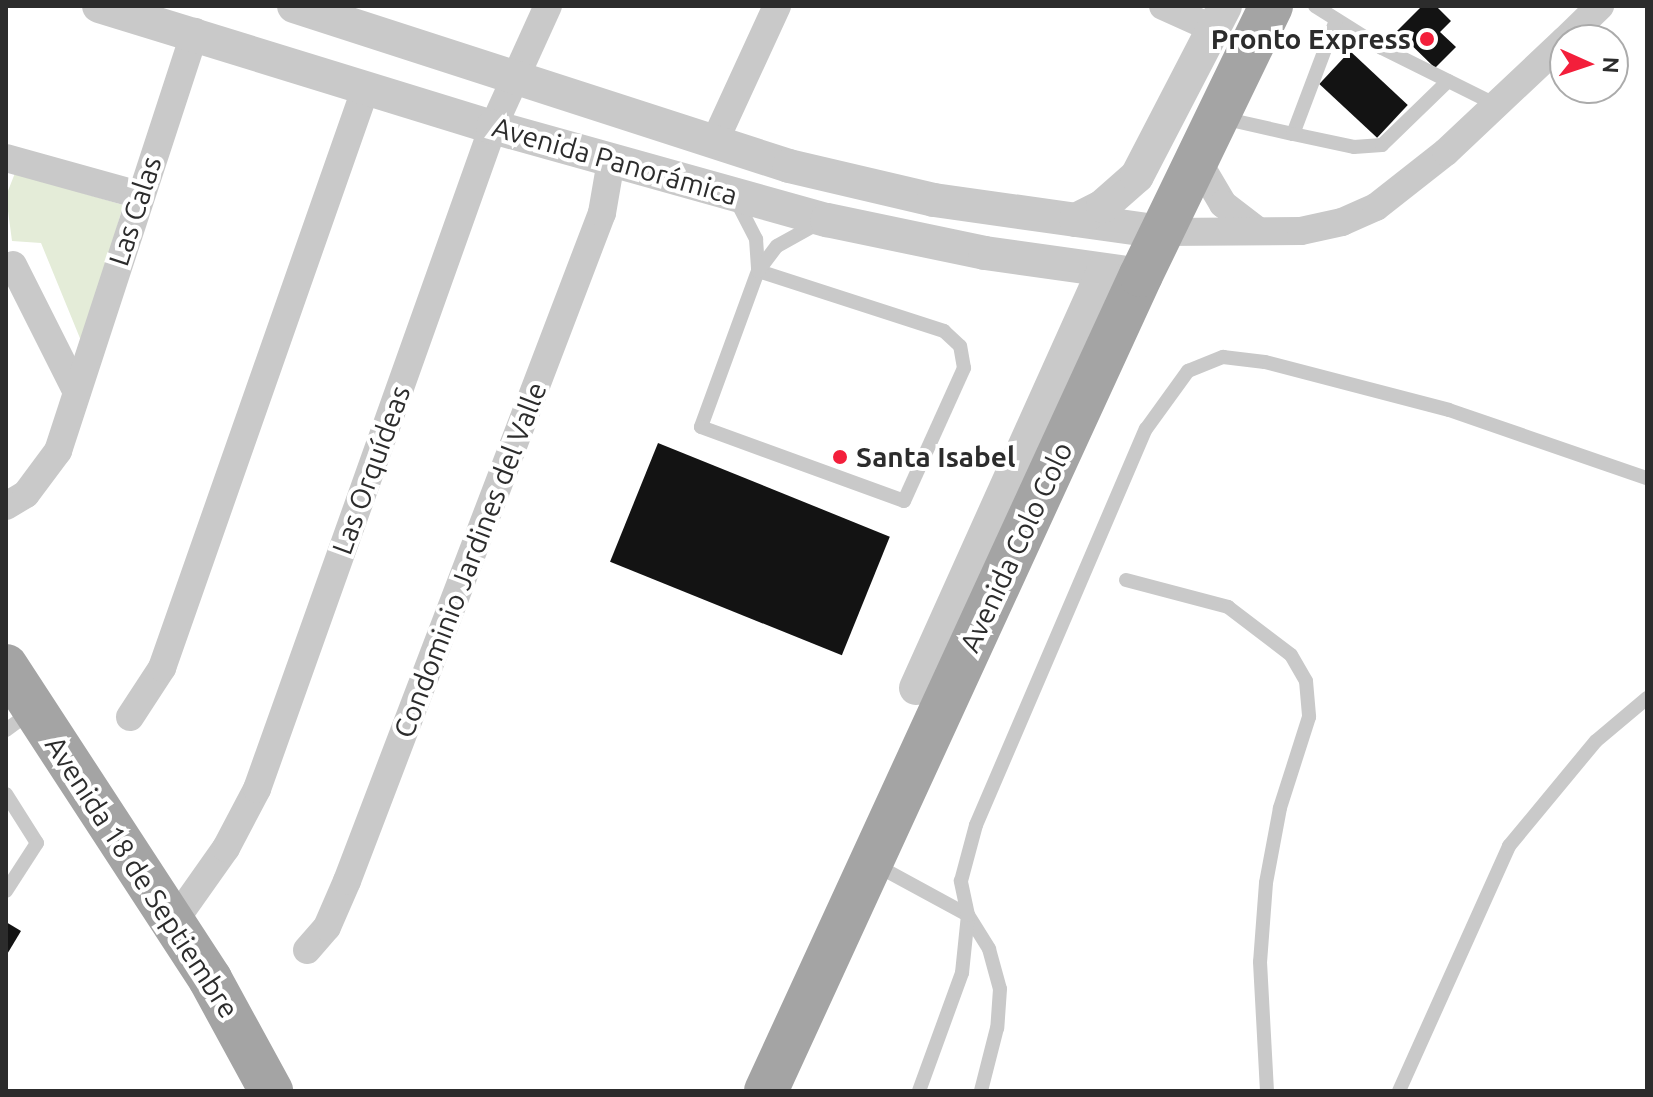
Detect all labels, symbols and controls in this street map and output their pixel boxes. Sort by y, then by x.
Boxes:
place label: Pronto Express [1211,22,1411,56]
north arrow [1549,24,1629,104]
marker: Pronto Express [1418,30,1436,48]
text: N [1599,56,1624,74]
street label: Avenida Panorámica [489,110,741,212]
street label: Las Calas [102,152,168,270]
street label: Condominio Jardines del Valle [387,377,553,743]
street label: Las Orquídeas [325,381,417,559]
street label: Avenida Colo Colo [953,437,1079,657]
place label: Santa Isabel [856,440,1015,474]
marker: Santa Isabel [831,448,849,466]
street label: Avenida 18 de Septiembre [38,730,246,1024]

